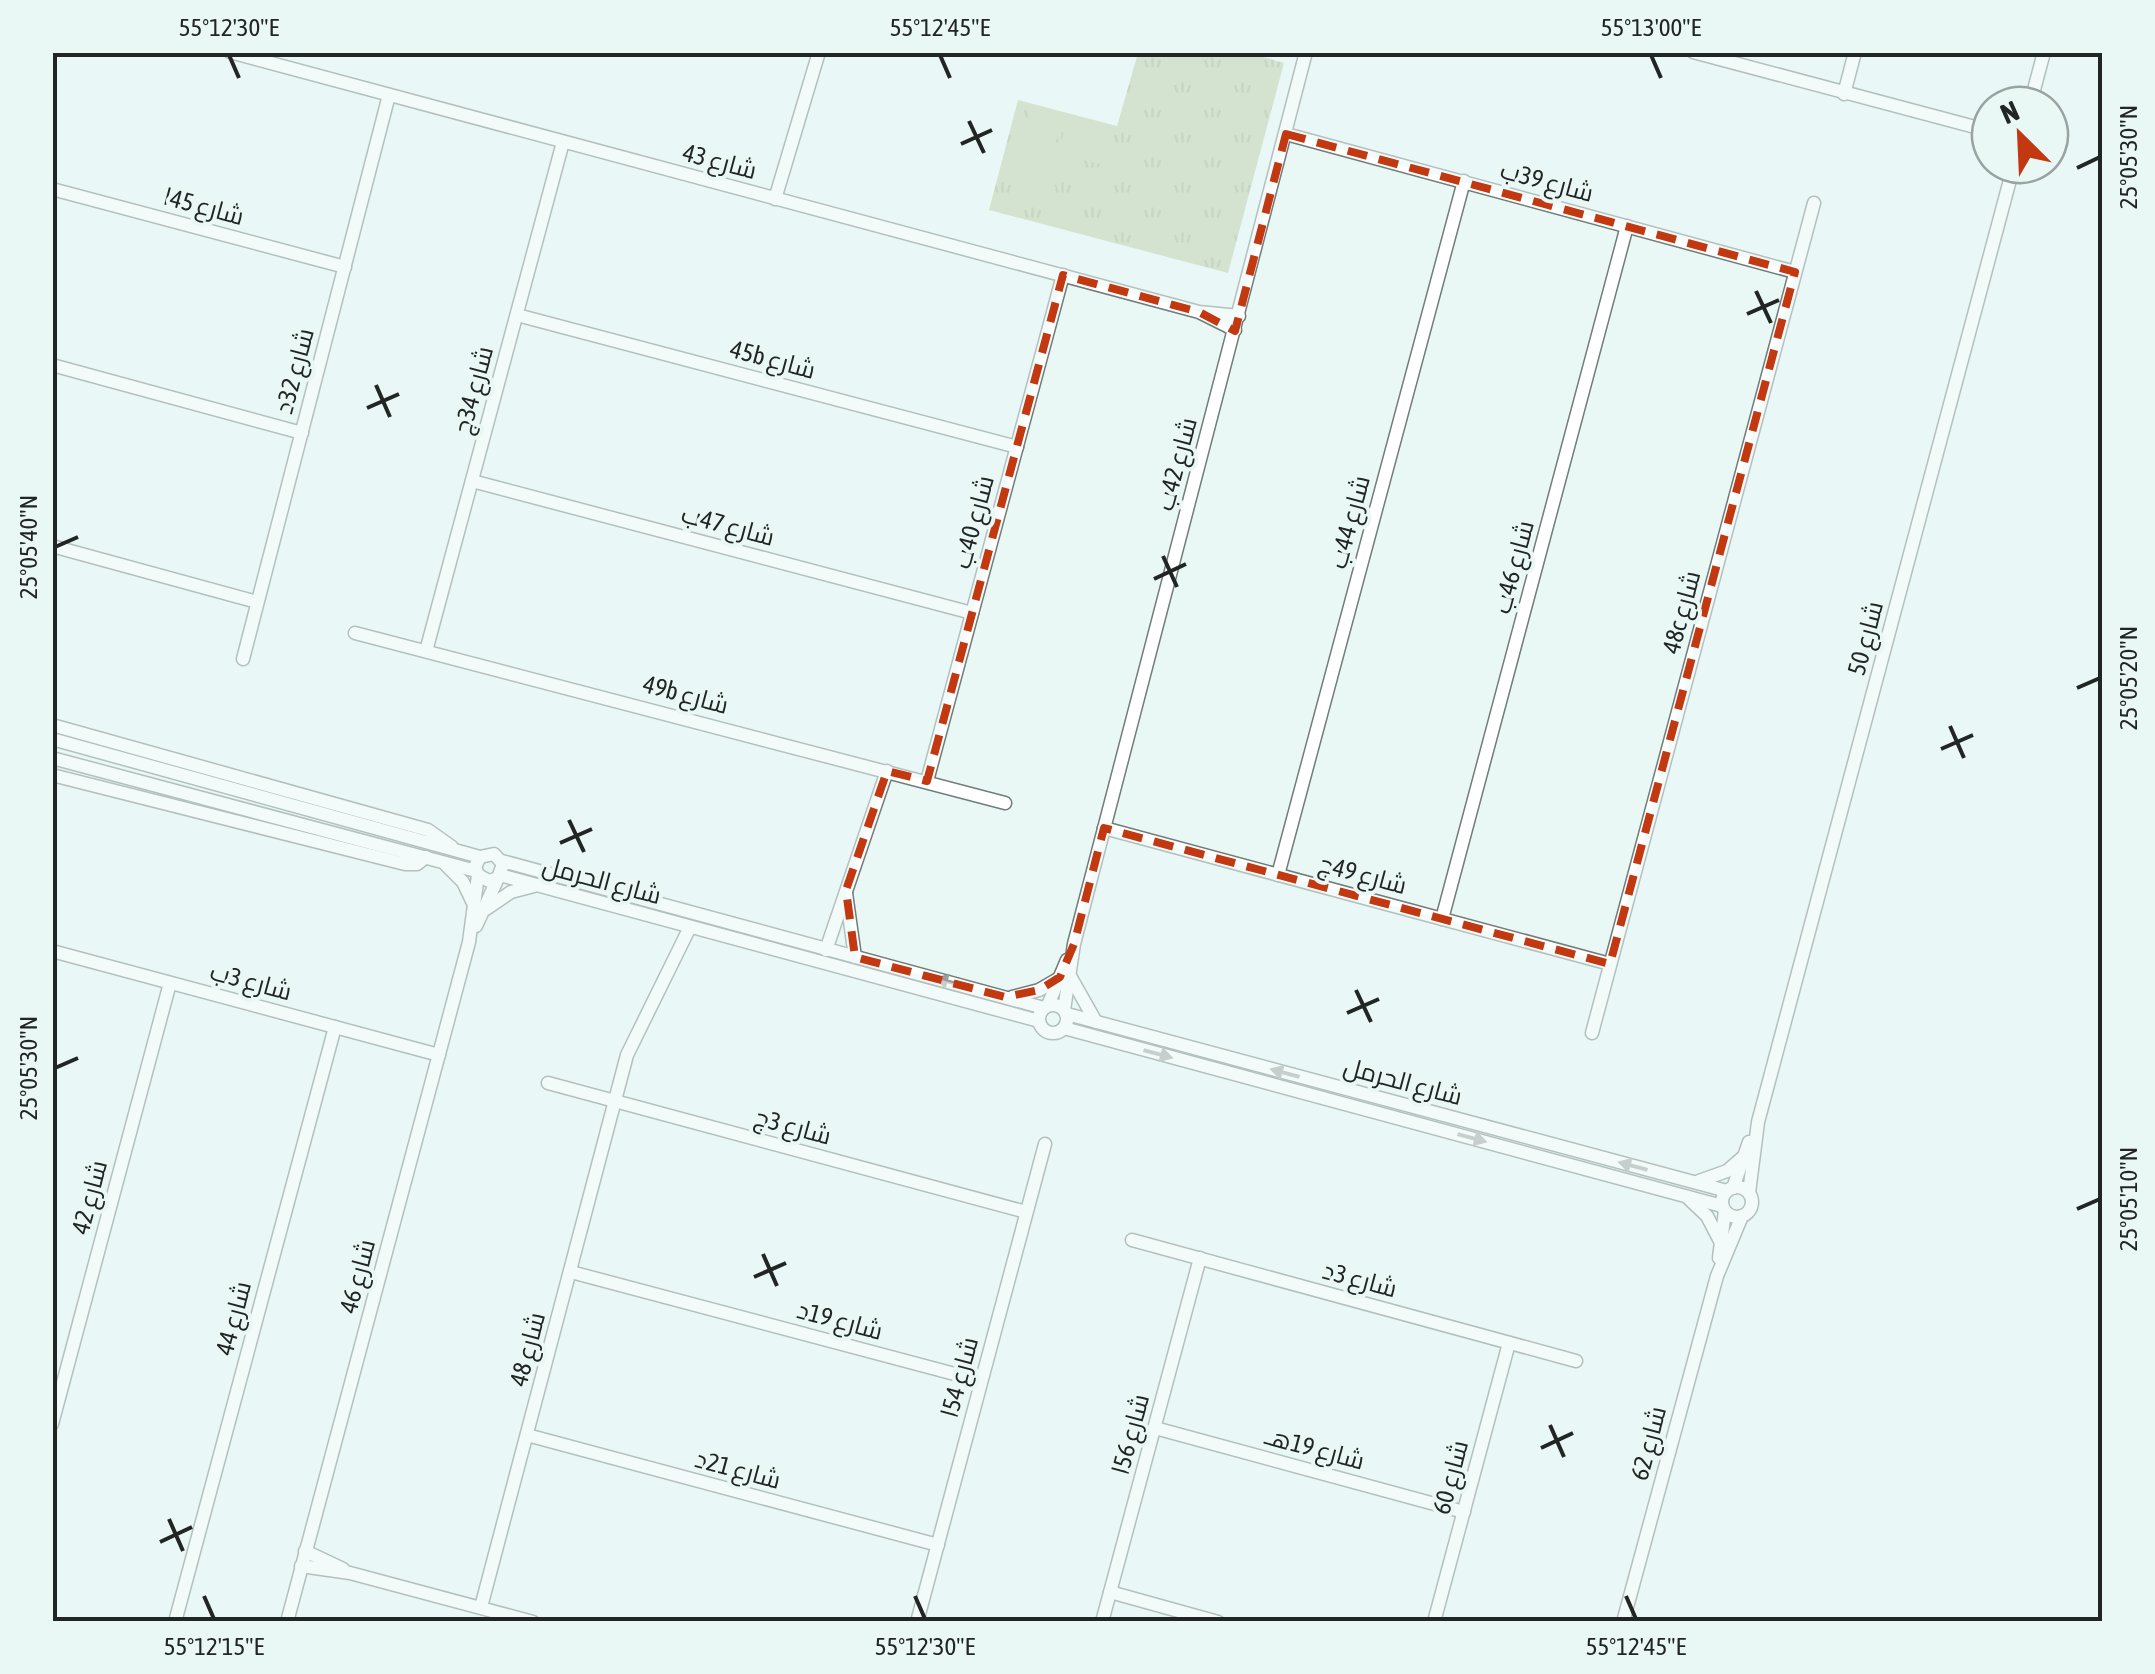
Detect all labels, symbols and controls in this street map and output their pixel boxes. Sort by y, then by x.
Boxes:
text: 55°12'30"E [179,13,279,41]
text: 55°12'45"E [890,13,990,41]
text: 55°13'00"E [1601,13,1701,41]
north arrow [1970,85,2070,185]
text: N [1996,94,2024,130]
text: 25°05'30"N [2114,105,2142,209]
street label: شارع 43 [679,138,760,187]
street label: شارع 39ب [1497,155,1597,210]
street label: شارع 45ا [160,182,247,233]
street label: شارع 32د [269,325,322,418]
street label: 45b شارع [726,334,819,387]
street label: شارع 34ج [448,343,501,438]
street label: شارع 42ب [1150,414,1205,514]
street label: شارع 40ب [947,472,1002,572]
street label: شارع 44ب [1323,472,1378,572]
text: 25°05'40"N [14,495,42,599]
street label: شارع 47ب [678,499,778,554]
street label: شارع 46ب [1487,517,1542,617]
street label: 48c شارع [1657,568,1708,657]
street label: شارع 50 [1842,598,1891,679]
text: 25°05'20"N [2114,626,2142,730]
street label: 49b شارع [639,669,732,722]
street label: شارع 49ج [1315,849,1410,902]
street label: شارع الحرمل [539,851,664,912]
street label: شارع 3ب [206,957,295,1008]
one-way arrow [934,974,965,990]
text: 25°05'30"N [14,1016,42,1120]
one-way arrow [1143,1046,1174,1062]
street label: شارع الحرمل [1340,1052,1465,1113]
one-way arrow [1270,1064,1301,1080]
street label: شارع 3ج [751,1102,834,1153]
one-way arrow [1457,1131,1488,1147]
text: 25°05'10"N [2114,1147,2142,1251]
street label: شارع 42 [66,1157,115,1238]
one-way arrow [1617,1157,1648,1173]
street label: شارع 46 [334,1236,383,1317]
street label: شارع 3د [1319,1256,1400,1305]
street label: شارع 44 [210,1278,259,1359]
street label: شارع 19د [793,1295,886,1348]
street label: شارع 48 [504,1309,553,1390]
street label: شارع 54ا [935,1334,986,1421]
street label: شارع 56ا [1106,1391,1157,1478]
street label: شارع 62 [1625,1403,1674,1484]
street label: شارع 19هـ [1261,1421,1368,1478]
street label: شارع 60 [1427,1437,1476,1518]
street label: شارع 21د [691,1444,784,1497]
text: 55°12'15"E [164,1632,264,1660]
text: 55°12'30"E [875,1632,975,1660]
text: 55°12'45"E [1586,1632,1686,1660]

